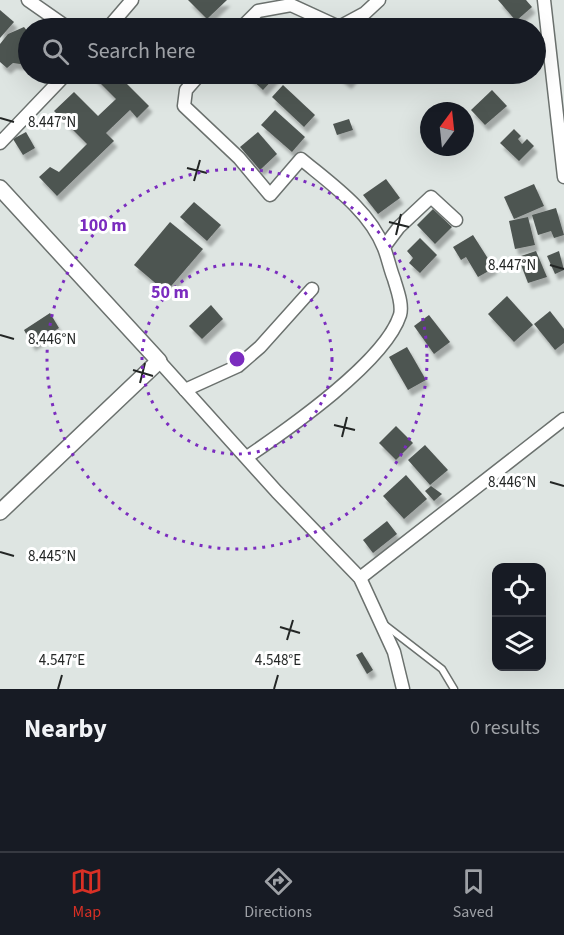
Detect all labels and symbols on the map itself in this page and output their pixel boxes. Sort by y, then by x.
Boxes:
north arrow [420,102,474,156]
text: 8.447°N [28,112,76,133]
text: 100 m [79,213,127,238]
text: 8.447°N [488,255,536,276]
text: 50 m [151,280,189,305]
text: 8.446°N [28,329,76,350]
centre of rings [227,349,247,369]
text: 8.446°N [488,472,536,493]
text: 8.445°N [28,546,76,567]
text: 4.547°E [39,650,85,671]
text: 4.548°E [255,650,301,671]

